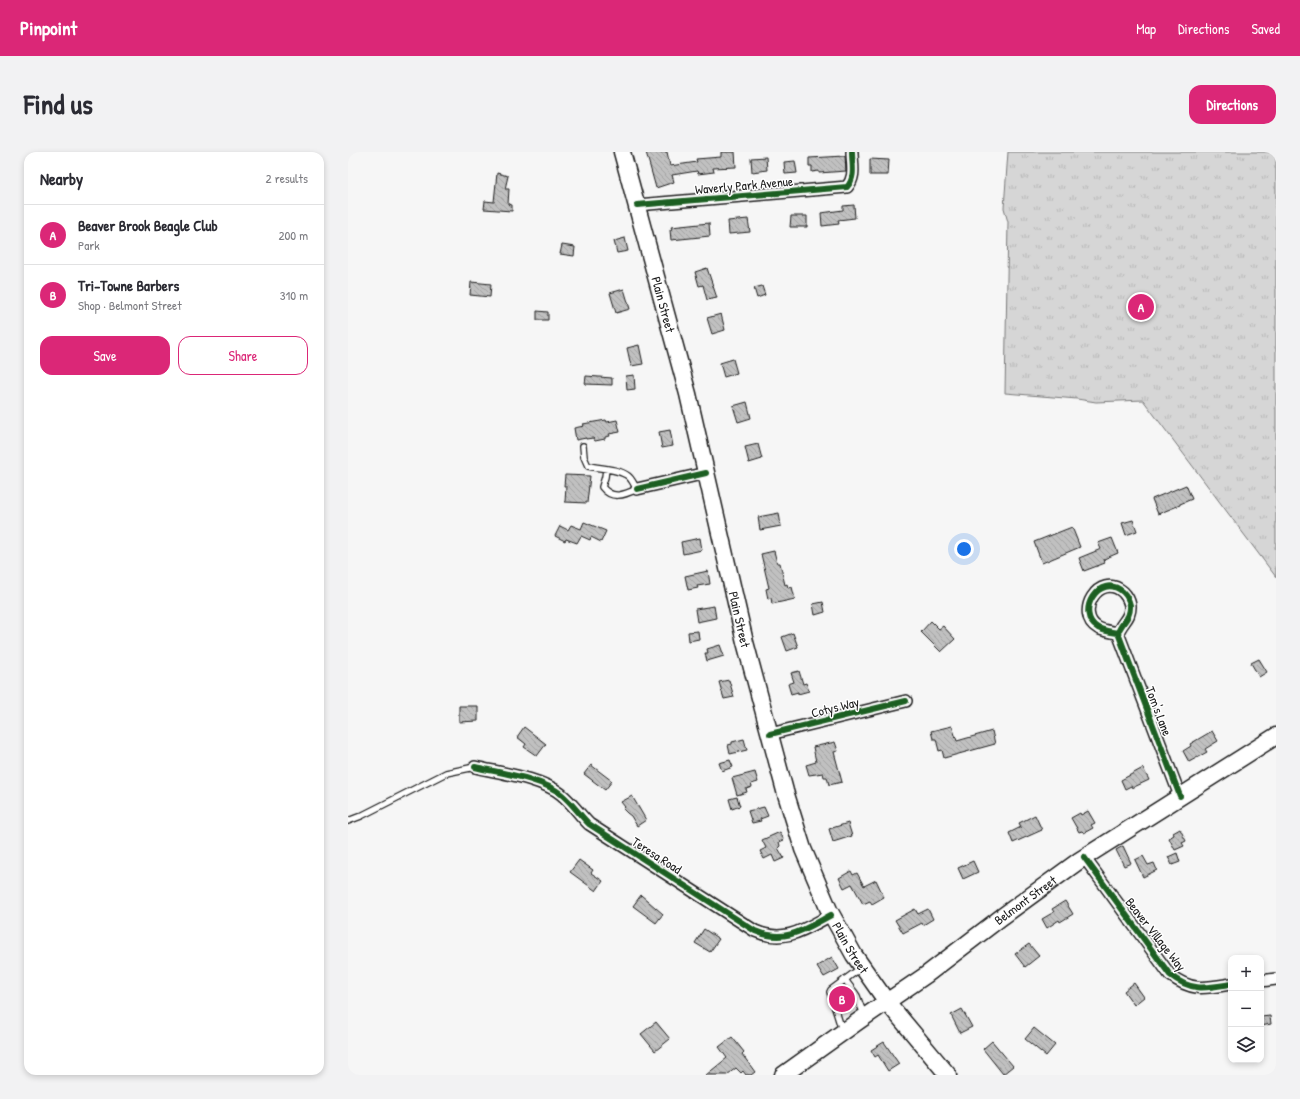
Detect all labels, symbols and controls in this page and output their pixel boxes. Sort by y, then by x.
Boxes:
text: Pinpoint [20,15,77,41]
text: Map [1136,19,1156,38]
text: Directions [1178,19,1229,38]
text: Saved [1251,19,1280,38]
text: Find us [24,85,93,123]
button: Directions [1189,85,1276,124]
text: Nearby [40,167,83,190]
text: 2 results [266,169,308,187]
street label: Waverly Park Avenue [694,172,794,198]
text: Beaver Brook Beagle Club [78,215,218,236]
text: A [50,226,56,244]
text: 200 m [278,226,308,244]
text: Park [78,236,100,254]
text: Tri-Towne Barbers [78,275,179,296]
street label: Plain Street [647,275,680,335]
text: B [50,286,56,304]
text: 310 m [280,286,308,304]
pin: A [1128,292,1154,322]
text: Shop · Belmont Street [78,296,182,314]
button: Save [40,336,170,375]
button: Share [178,336,308,375]
your location [954,539,974,559]
street label: Plain Street [725,590,755,650]
street label: Tom's Lane [1141,684,1177,738]
street label: Cotys Way [809,692,861,722]
street label: Teresa Road [629,832,685,878]
street label: Belmont Street [990,871,1060,929]
street label: Beaver Village Way [1122,894,1191,975]
street label: Plain Street [828,919,873,977]
map controls [1228,955,1264,1063]
button: + [1228,955,1264,991]
pin: B [829,984,855,1014]
button: − [1228,991,1264,1027]
button: layers [1228,1027,1264,1063]

